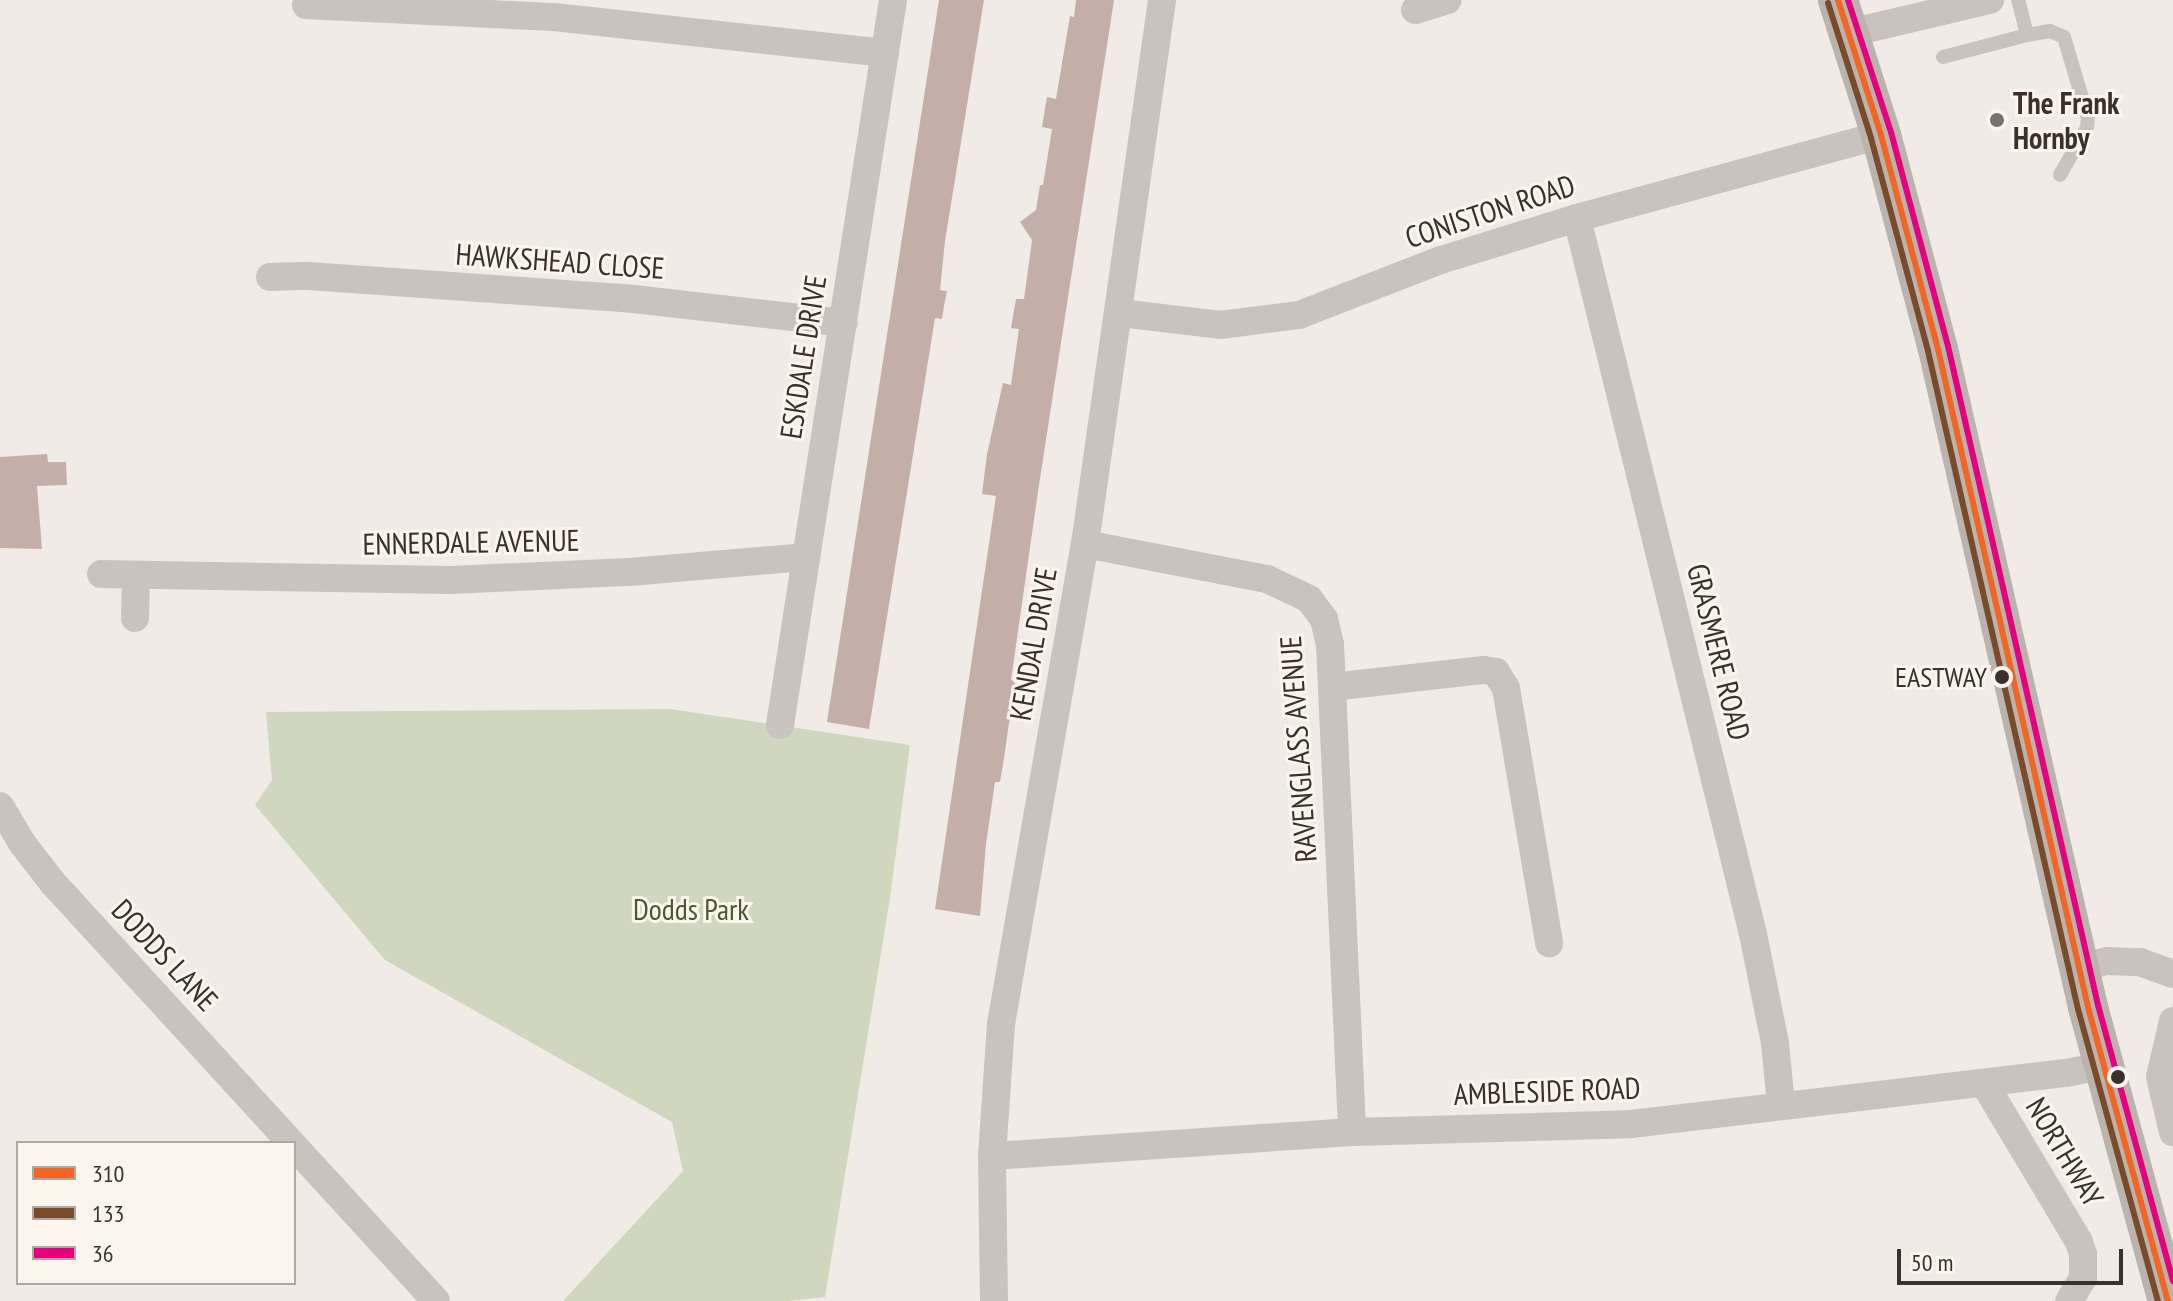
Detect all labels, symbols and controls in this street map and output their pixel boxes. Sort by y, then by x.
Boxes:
place label: The Frank Hornby [2013,85,2119,156]
marker: The Frank Hornby [1988,111,2006,129]
street label: CONISTON ROAD [1401,167,1579,255]
street label: HAWKSHEAD CLOSE [454,236,666,286]
street label: ESKDALE DRIVE [772,273,834,441]
street label: ENNERDALE AVENUE [362,522,580,562]
street label: GRASMERE ROAD [1680,560,1758,744]
street label: KENDAL DRIVE [1002,564,1064,724]
street label: RAVENGLASS AVENUE [1272,634,1324,864]
place label: EASTWAY [1895,660,1987,694]
marker: EASTWAY [1994,669,2010,685]
park label: Dodds Park [633,891,749,927]
street label: DODDS LANE [105,892,225,1018]
unlabelled marker [2110,1069,2126,1085]
street label: AMBLESIDE ROAD [1453,1070,1641,1112]
street label: NORTHWAY [2019,1091,2111,1213]
legend [16,1141,296,1285]
text: 310 [92,1158,124,1189]
text: 133 [92,1198,124,1229]
scale bar [1901,1233,2127,1283]
text: 36 [92,1238,114,1269]
text: 50 m [1911,1247,1953,1278]

